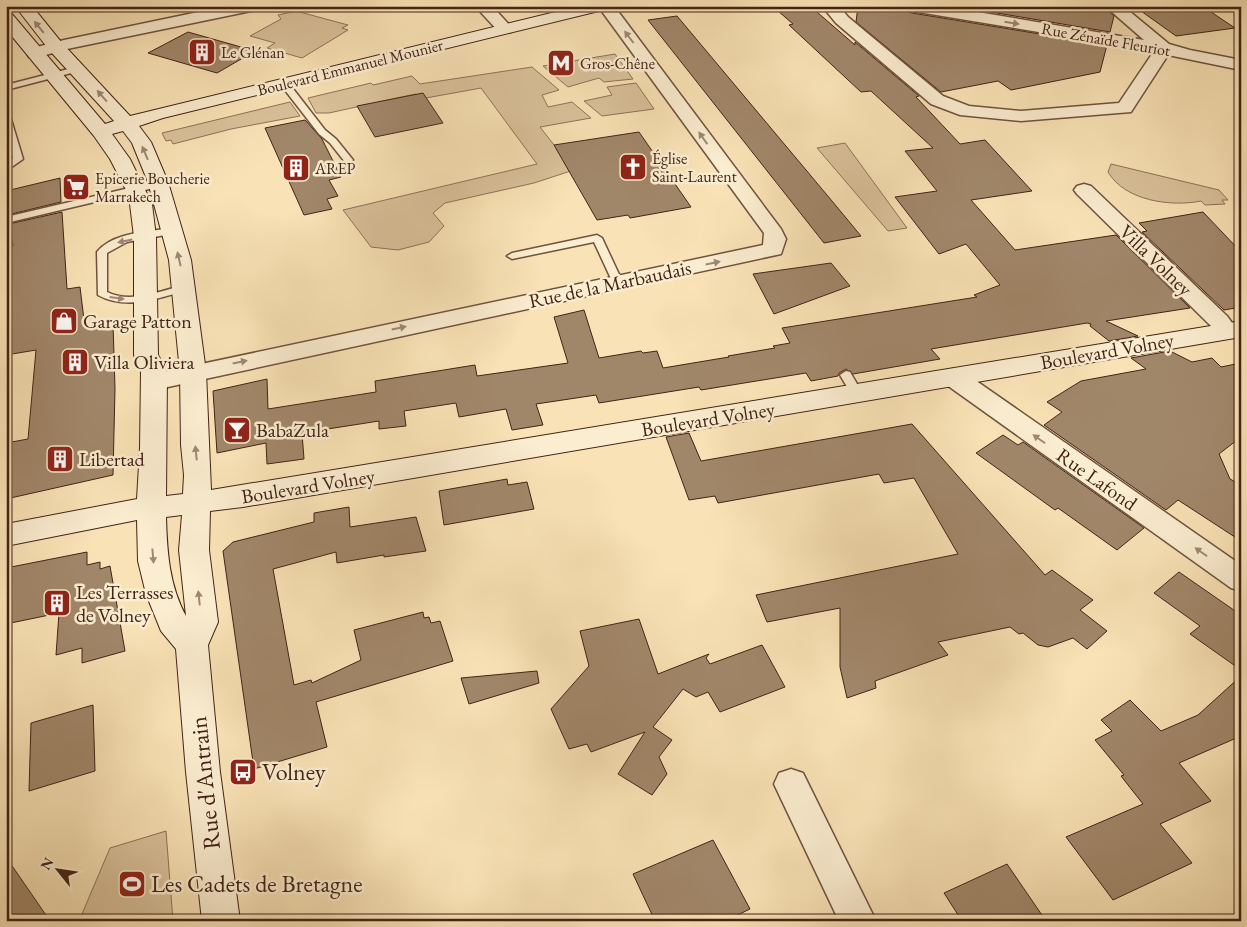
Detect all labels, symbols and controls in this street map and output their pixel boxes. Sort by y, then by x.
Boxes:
street label: Rue Zénaïde Fleuriot [1040,18,1172,61]
one-way arrow [1004,19,1020,27]
one-way arrow [34,20,45,33]
one-way arrow [624,30,634,44]
street label: Boulevard Emmanuel Mounier [255,34,446,101]
building icon: Le Glénan [187,37,217,67]
place label: Le Glénan [221,42,285,63]
metro station icon: Gros-Chêne [546,48,576,78]
place label: Gros-Chêne [580,53,655,74]
one-way arrow [96,90,107,103]
one-way arrow [698,131,708,144]
one-way arrow [141,146,149,160]
place label: Église Saint-Laurent [652,148,737,187]
church icon: Église Saint-Laurent [618,152,648,182]
building icon: AREP [281,153,311,183]
place label: AREP [314,158,356,179]
place label: Epicerie Boucherie Marrakech [95,168,210,207]
supermarket icon: Epicerie Boucherie Marrakech [61,172,91,202]
street label: Villa Volney [1114,219,1198,302]
one-way arrow [116,237,132,245]
one-way arrow [175,251,183,267]
street label: Rue de la Marbaudais [526,254,694,314]
one-way arrow [705,259,720,267]
one-way arrow [109,295,125,303]
shop icon: Garage Patton [49,306,79,336]
place label: Garage Patton [83,308,192,334]
one-way arrow [392,324,408,332]
street label: Boulevard Volney [1038,326,1176,376]
building icon: Villa Oliviera [60,347,90,377]
place label: Villa Oliviera [94,349,195,375]
one-way arrow [233,358,248,366]
street label: Boulevard Volney [639,396,777,442]
bar icon: BabaZula [222,415,252,445]
place label: BabaZula [256,417,329,443]
one-way arrow [1032,434,1046,444]
street label: Rue Lafond [1052,442,1143,517]
building icon: Libertad [45,444,75,474]
one-way arrow [192,445,200,461]
place label: Libertad [79,446,146,472]
street label: Boulevard Volney [239,463,377,509]
one-way arrow [1194,547,1208,557]
one-way arrow [149,549,157,565]
place label: Les Terrasses de Volney [76,579,174,628]
building icon: Les Terrasses de Volney [42,588,72,618]
one-way arrow [195,590,203,606]
street label: Rue d'Antrain [182,715,227,851]
place label: Volney [262,756,326,787]
bus stop icon: Volney [228,757,258,787]
north arrow [32,844,82,894]
text: N [36,854,58,873]
place label: Les Cadets de Bretagne [151,868,363,899]
sports icon: Les Cadets de Bretagne [117,869,147,899]

